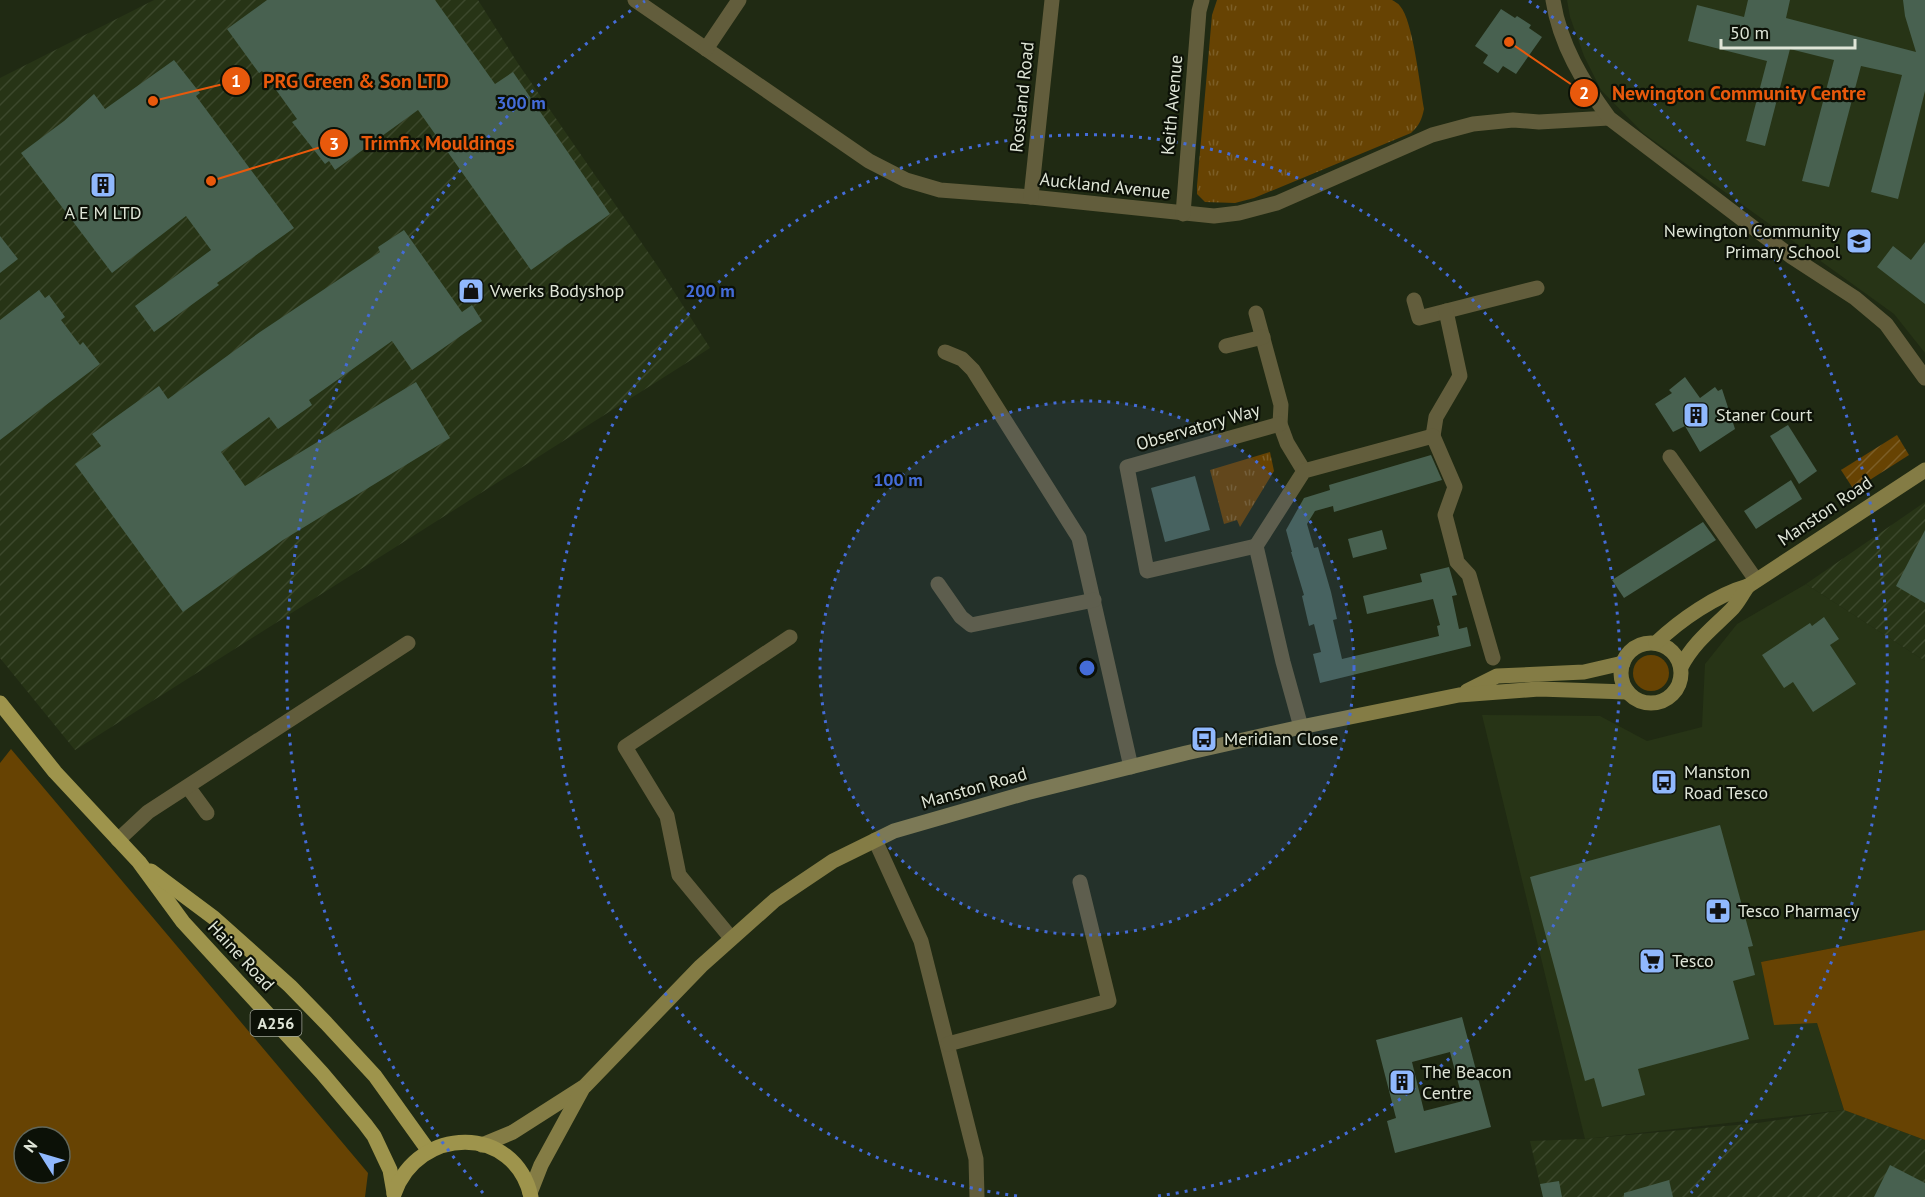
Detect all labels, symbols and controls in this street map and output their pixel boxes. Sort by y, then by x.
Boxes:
scale bar [1721,12,1854,50]
text: 50 m [1730,21,1769,44]
street label: Rossland Road [1004,40,1039,153]
street label: Keith Avenue [1156,54,1187,156]
callout: PRG Green & Son LTD [221,62,461,100]
text: PRG Green & Son LTD [263,68,449,94]
text: 1 [231,69,241,92]
callout: Newington Community Centre [1569,74,1878,112]
text: Newington Community Centre [1612,80,1866,106]
text: 2 [1579,81,1589,104]
text: 300 m [496,91,546,114]
callout: Trimfix Mouldings [319,124,527,162]
text: Trimfix Mouldings [361,130,515,156]
text: 3 [329,132,339,155]
street label: Auckland Avenue [1039,167,1171,204]
building icon: A E M LTD [88,170,118,200]
place label: A E M LTD [65,201,141,224]
place label: Newington Community Primary School [1664,219,1841,263]
school or university icon: Newington Community Primary School [1844,226,1874,256]
shop icon: Vwerks Bodyshop [456,276,486,306]
place label: Vwerks Bodyshop [489,279,624,302]
text: 200 m [685,279,735,302]
street label: Observatory Way [1133,398,1263,455]
building icon: Staner Court [1681,400,1711,430]
place label: Staner Court [1716,403,1812,426]
text: 100 m [873,468,923,491]
street label: Manston Road [1773,471,1876,551]
centre of rings [1077,658,1097,678]
bus stop icon: Meridian Close [1189,724,1219,754]
place label: Meridian Close [1224,727,1338,750]
place label: Manston Road Tesco [1684,760,1768,804]
street label: Manston Road [918,761,1029,814]
bus stop icon: Manston Road Tesco [1649,767,1679,797]
pharmacy icon: Tesco Pharmacy [1703,896,1733,926]
place label: Tesco Pharmacy [1738,899,1860,922]
street label: Haine Road [203,916,280,996]
supermarket icon: Tesco [1637,946,1667,976]
place label: Tesco [1672,949,1714,972]
road number: A256 [250,1010,302,1036]
place label: The Beacon Centre [1422,1060,1512,1104]
building icon: The Beacon Centre [1387,1067,1417,1097]
north arrow [12,1125,72,1185]
text: N [19,1136,41,1156]

